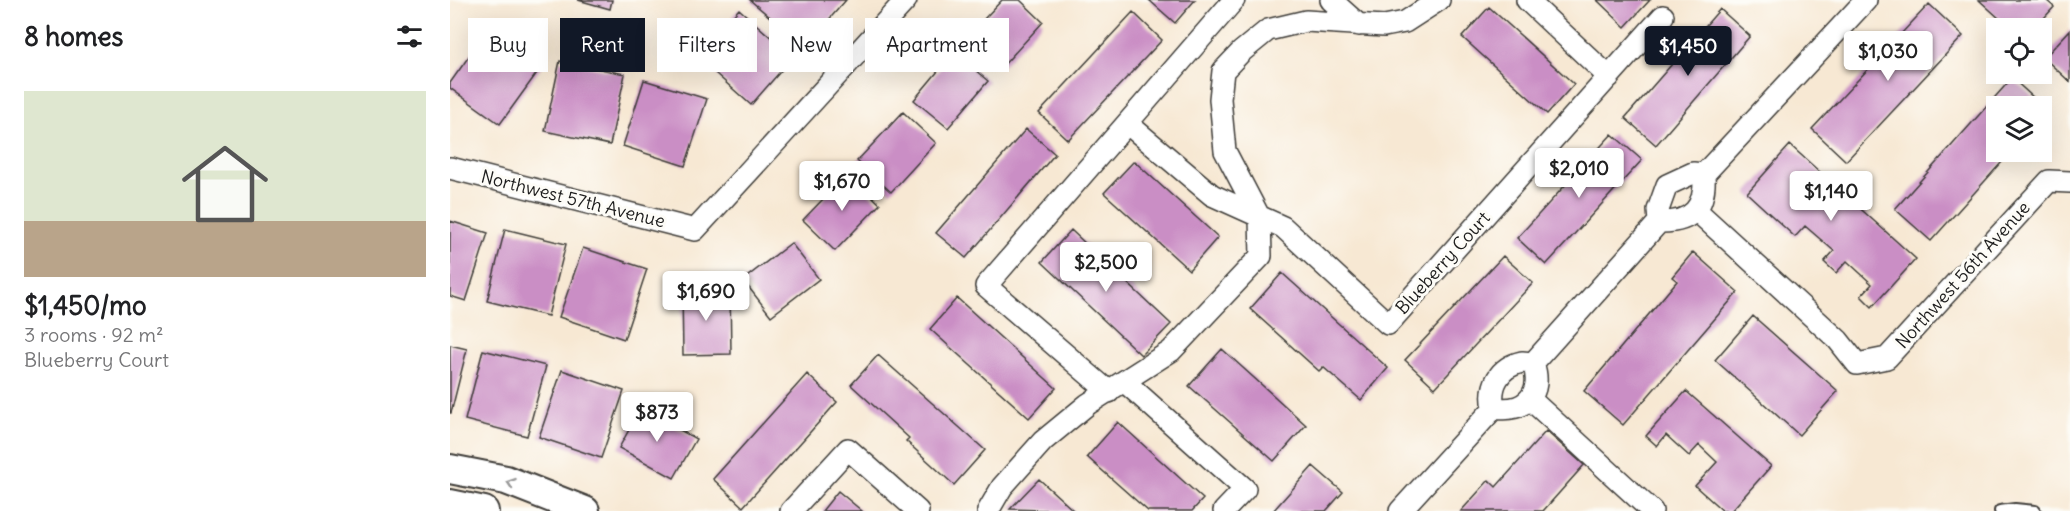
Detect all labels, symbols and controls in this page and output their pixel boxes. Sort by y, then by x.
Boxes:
chip: Buy [468,18,548,72]
chip: Rent [560,18,645,72]
chip: Filters [657,18,757,72]
chip: New [769,18,853,72]
chip: Apartment [865,18,1009,72]
map controls [1986,18,2052,162]
button: locate [1986,18,2052,84]
text: 8 homes [24,20,123,53]
icon: filters [393,20,426,53]
pin: $1,450 [1639,26,1737,77]
pin: $1,030 [1839,31,1937,82]
text: $1,450 [1659,33,1717,58]
text: $1,030 [1858,38,1918,63]
button: layers [1986,96,2052,162]
icon: home [171,130,279,238]
pin: $2,010 [1530,148,1628,199]
text: $2,010 [1549,155,1609,180]
pin: $1,670 [793,161,891,212]
street label: Northwest 57th Avenue [479,165,667,232]
text: $1,670 [813,168,871,193]
pin: $1,140 [1782,171,1880,222]
text: $1,140 [1804,178,1858,203]
street label: Northwest 56th Avenue [1890,196,2035,353]
street label: Blueberry Court [1390,206,1495,319]
pin: $2,500 [1057,242,1155,293]
text: $2,500 [1074,249,1138,274]
pin: $1,690 [657,271,755,322]
text: $1,690 [676,278,736,303]
text: $1,450/mo [24,289,147,322]
text: 3 rooms · 92 m² [24,322,163,347]
text: Blueberry Court [24,347,169,372]
pin: $873 [621,392,693,443]
text: $873 [635,399,679,424]
one-way arrow [506,477,517,490]

